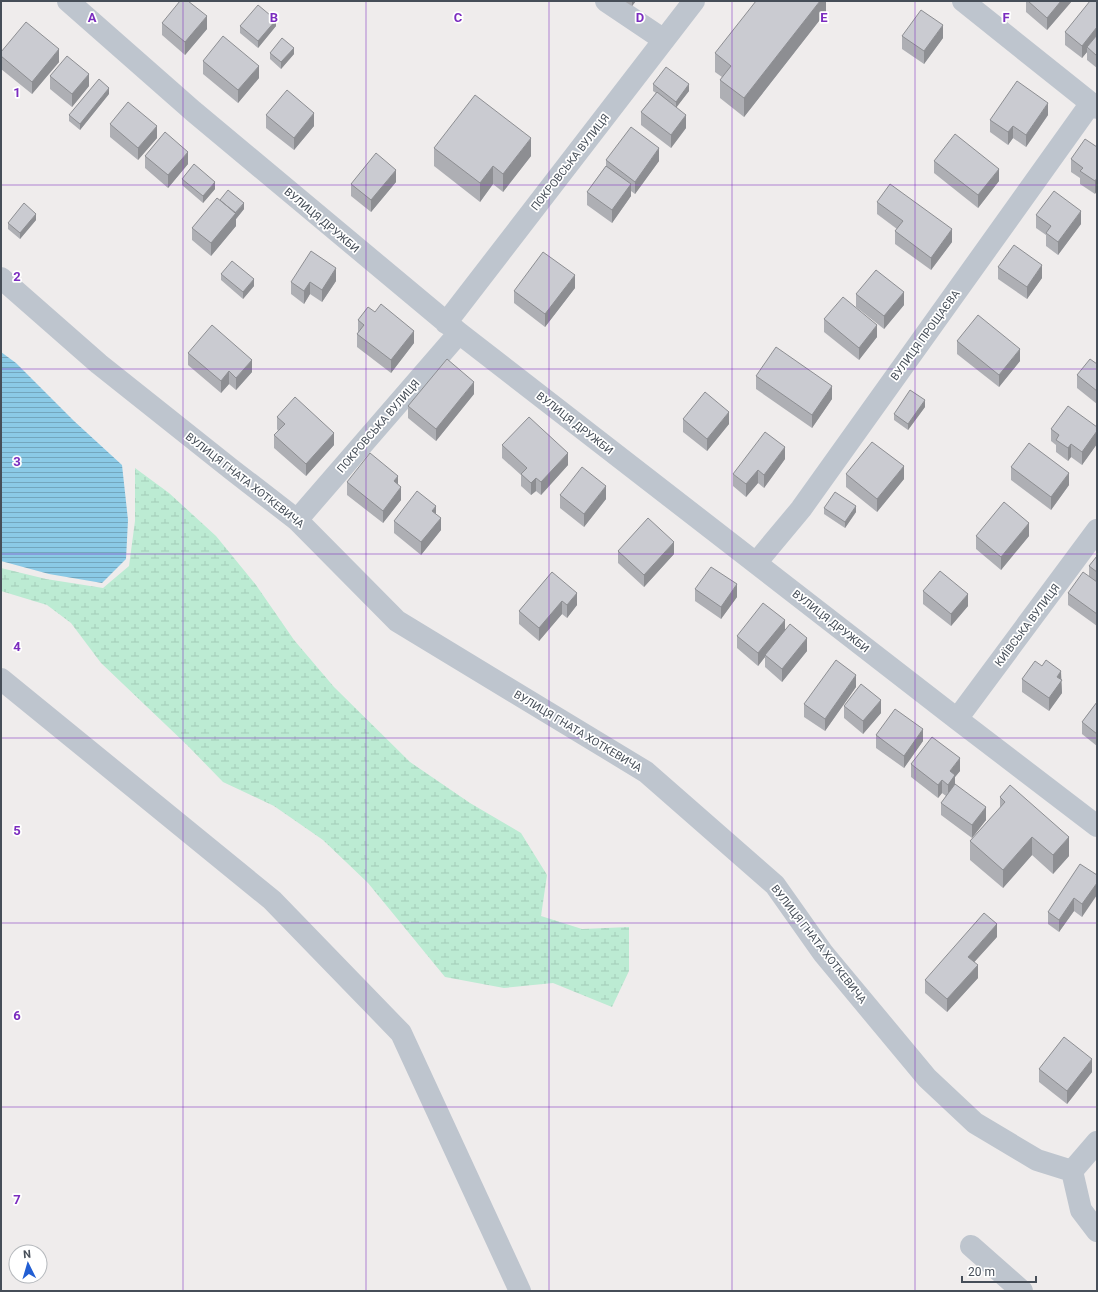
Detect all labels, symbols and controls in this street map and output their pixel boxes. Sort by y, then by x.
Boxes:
text: A [88,10,97,25]
text: B [270,10,278,25]
text: C [454,10,463,25]
text: D [636,10,644,25]
text: E [820,10,828,25]
text: F [1002,10,1010,25]
text: 1 [13,85,21,100]
street label: ПОКРОВСЬКА ВУЛИЦЯ [529,111,612,213]
street label: ВУЛИЦЯ ДРУЖБИ [282,185,362,255]
text: 2 [13,269,21,284]
street label: ВУЛИЦЯ ПРОЩАЄВА [888,287,963,383]
street label: ПОКРОВСЬКА ВУЛИЦЯ [334,377,422,475]
street label: ВУЛИЦЯ ДРУЖБИ [534,389,616,457]
street label: ВУЛИЦЯ ГНАТА ХОТКЕВИЧА [183,430,307,531]
text: 3 [13,454,21,469]
street label: КИЇВСЬКА ВУЛИЦЯ [992,581,1063,669]
street label: ВУЛИЦЯ ДРУЖБИ [790,587,872,655]
text: 4 [13,639,21,654]
street label: ВУЛИЦЯ ГНАТА ХОТКЕВИЧА [511,688,645,775]
text: 5 [13,823,21,838]
street label: ВУЛИЦЯ ГНАТА ХОТКЕВИЧА [768,882,869,1007]
text: 6 [13,1008,21,1023]
text: 7 [13,1192,21,1207]
north arrow [8,1244,48,1284]
text: N [23,1248,32,1261]
scale bar [962,1258,1036,1284]
text: 20 m [968,1265,995,1279]

